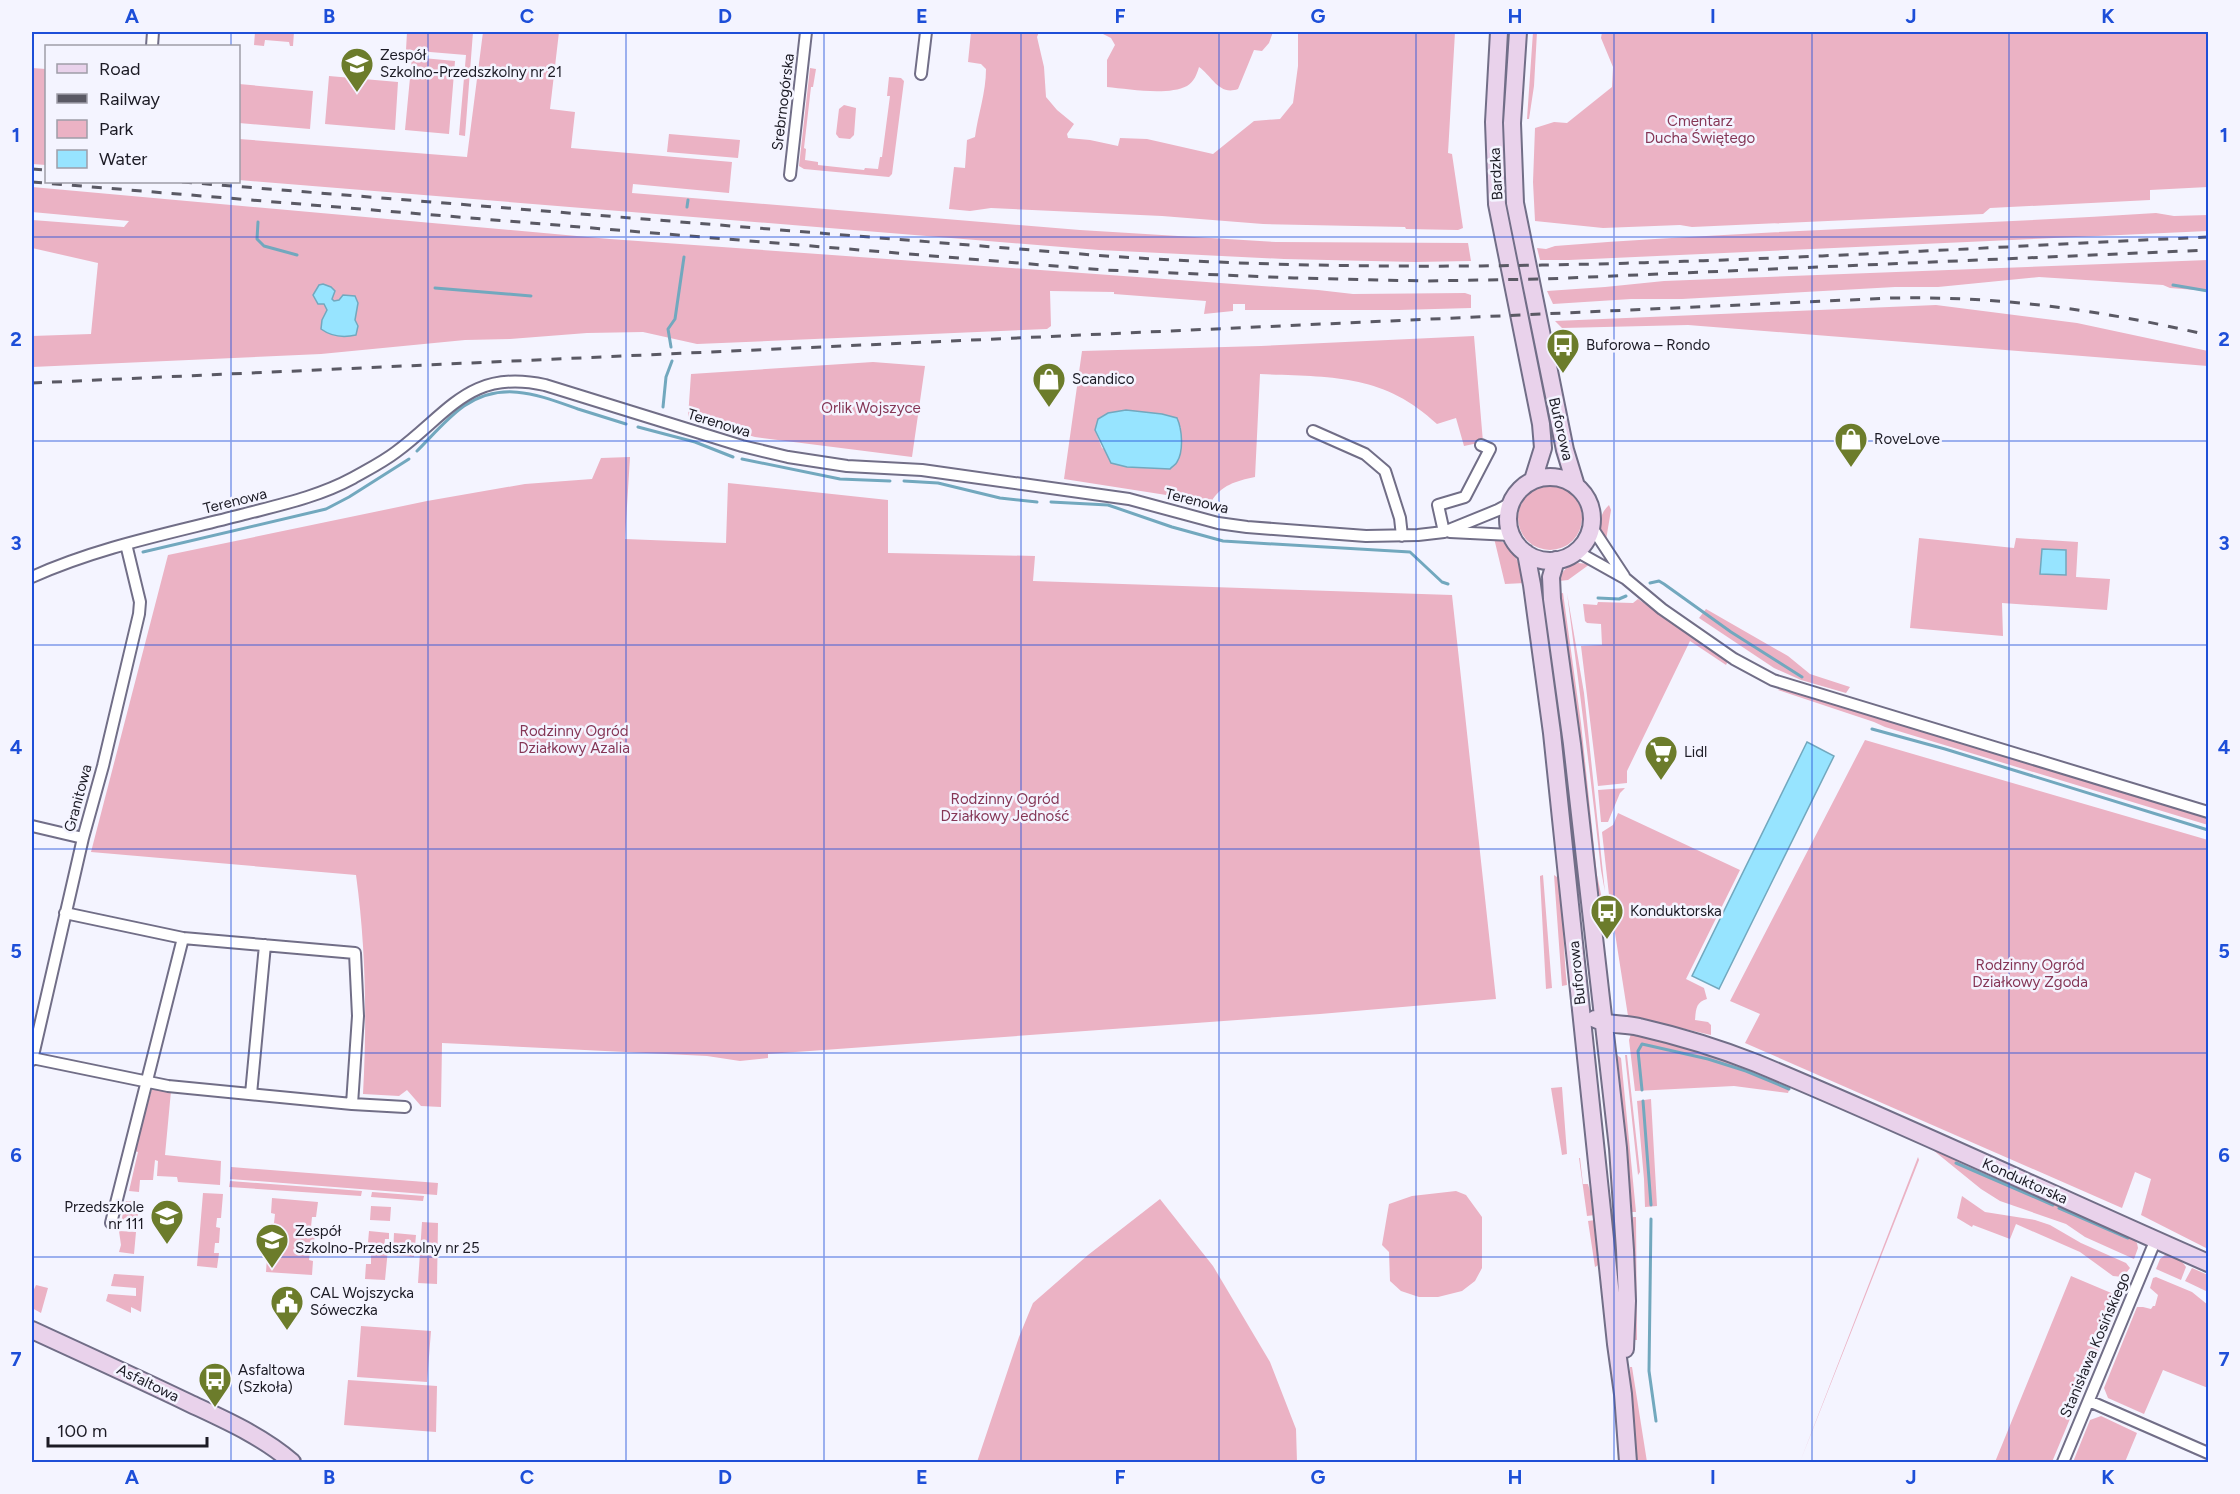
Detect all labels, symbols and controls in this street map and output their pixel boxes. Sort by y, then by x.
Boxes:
text: A [125,4,140,28]
text: B [323,4,335,28]
text: C [520,4,534,28]
text: D [718,4,732,28]
text: E [916,4,928,28]
text: F [1114,4,1126,28]
text: G [1311,4,1326,28]
text: H [1508,4,1523,28]
text: I [1710,4,1716,28]
text: J [1905,4,1917,28]
text: K [2101,4,2115,28]
legend [45,45,240,183]
school or university icon: Zespół Szkolno-Przedszkolny nr 21 [339,46,375,93]
place label: Zespół Szkolno-Przedszkolny nr 21 [380,46,562,81]
street label: Srebrnogórska [768,52,798,152]
text: Road [99,58,140,80]
text: Railway [99,88,161,110]
park label: Cmentarz Ducha Świętego [1645,112,1756,147]
text: Park [99,118,134,140]
text: 1 [12,123,20,147]
text: 1 [2220,123,2228,147]
street label: Bardzka [1486,147,1506,201]
text: Water [99,148,147,170]
text: 2 [10,327,22,351]
bus stop icon: Buforowa – Rondo [1545,327,1581,374]
text: 2 [2218,327,2230,351]
place label: Buforowa – Rondo [1586,336,1710,354]
shop icon: Scandico [1031,361,1067,408]
place label: Scandico [1072,370,1135,388]
street label: Buforowa [1545,396,1577,462]
park label: Orlik Wojszyce [821,399,921,417]
street label: Terenowa [685,405,753,441]
shop icon: RoveLove [1833,421,1869,468]
place label: RoveLove [1874,430,1940,448]
street label: Terenowa [201,484,269,518]
street label: Terenowa [1163,484,1231,518]
text: 3 [10,531,22,555]
text: 3 [2218,531,2230,555]
park label: Rodzinny Ogród Działkowy Azalia [518,722,630,757]
supermarket icon: Lidl [1643,734,1679,781]
text: 4 [10,735,23,759]
text: 4 [2218,735,2231,759]
place label: Lidl [1684,743,1707,761]
street label: Granitowa [60,762,96,834]
park label: Rodzinny Ogród Działkowy Jedność [941,790,1069,825]
bus stop icon: Konduktorska [1589,893,1625,940]
place label: Konduktorska [1630,902,1722,920]
text: 5 [10,939,22,963]
text: 5 [2218,939,2230,963]
street label: Buforowa [1565,940,1589,1006]
park label: Rodzinny Ogród Działkowy Zgoda [1972,956,2088,991]
text: 6 [10,1143,22,1167]
text: 6 [2218,1143,2230,1167]
street label: Konduktorska [1979,1154,2071,1208]
place label: Przedszkole nr 111 [64,1198,144,1233]
school or university icon: Przedszkole nr 111 [149,1198,185,1245]
school or university icon: Zespół Szkolno-Przedszkolny nr 25 [254,1222,290,1269]
place label: Zespół Szkolno-Przedszkolny nr 25 [295,1222,480,1257]
street label: Stanisława Kosińskiego [2056,1269,2134,1420]
public building icon: CAL Wojszycka Sóweczka [269,1284,305,1331]
place label: CAL Wojszycka Sóweczka [310,1284,414,1319]
text: 7 [10,1347,22,1371]
text: 7 [2218,1347,2230,1371]
street label: Asfaltowa [114,1360,182,1406]
bus stop icon: Asfaltowa (Szkoła) [197,1361,233,1408]
place label: Asfaltowa (Szkoła) [238,1361,305,1396]
scale bar [48,1410,207,1448]
text: 100 m [57,1420,107,1442]
text: A [125,1465,140,1489]
text: B [323,1465,335,1489]
text: C [520,1465,534,1489]
text: D [718,1465,732,1489]
text: E [916,1465,928,1489]
text: F [1114,1465,1126,1489]
text: G [1311,1465,1326,1489]
text: H [1508,1465,1523,1489]
text: I [1710,1465,1716,1489]
text: J [1905,1465,1917,1489]
text: K [2101,1465,2115,1489]

